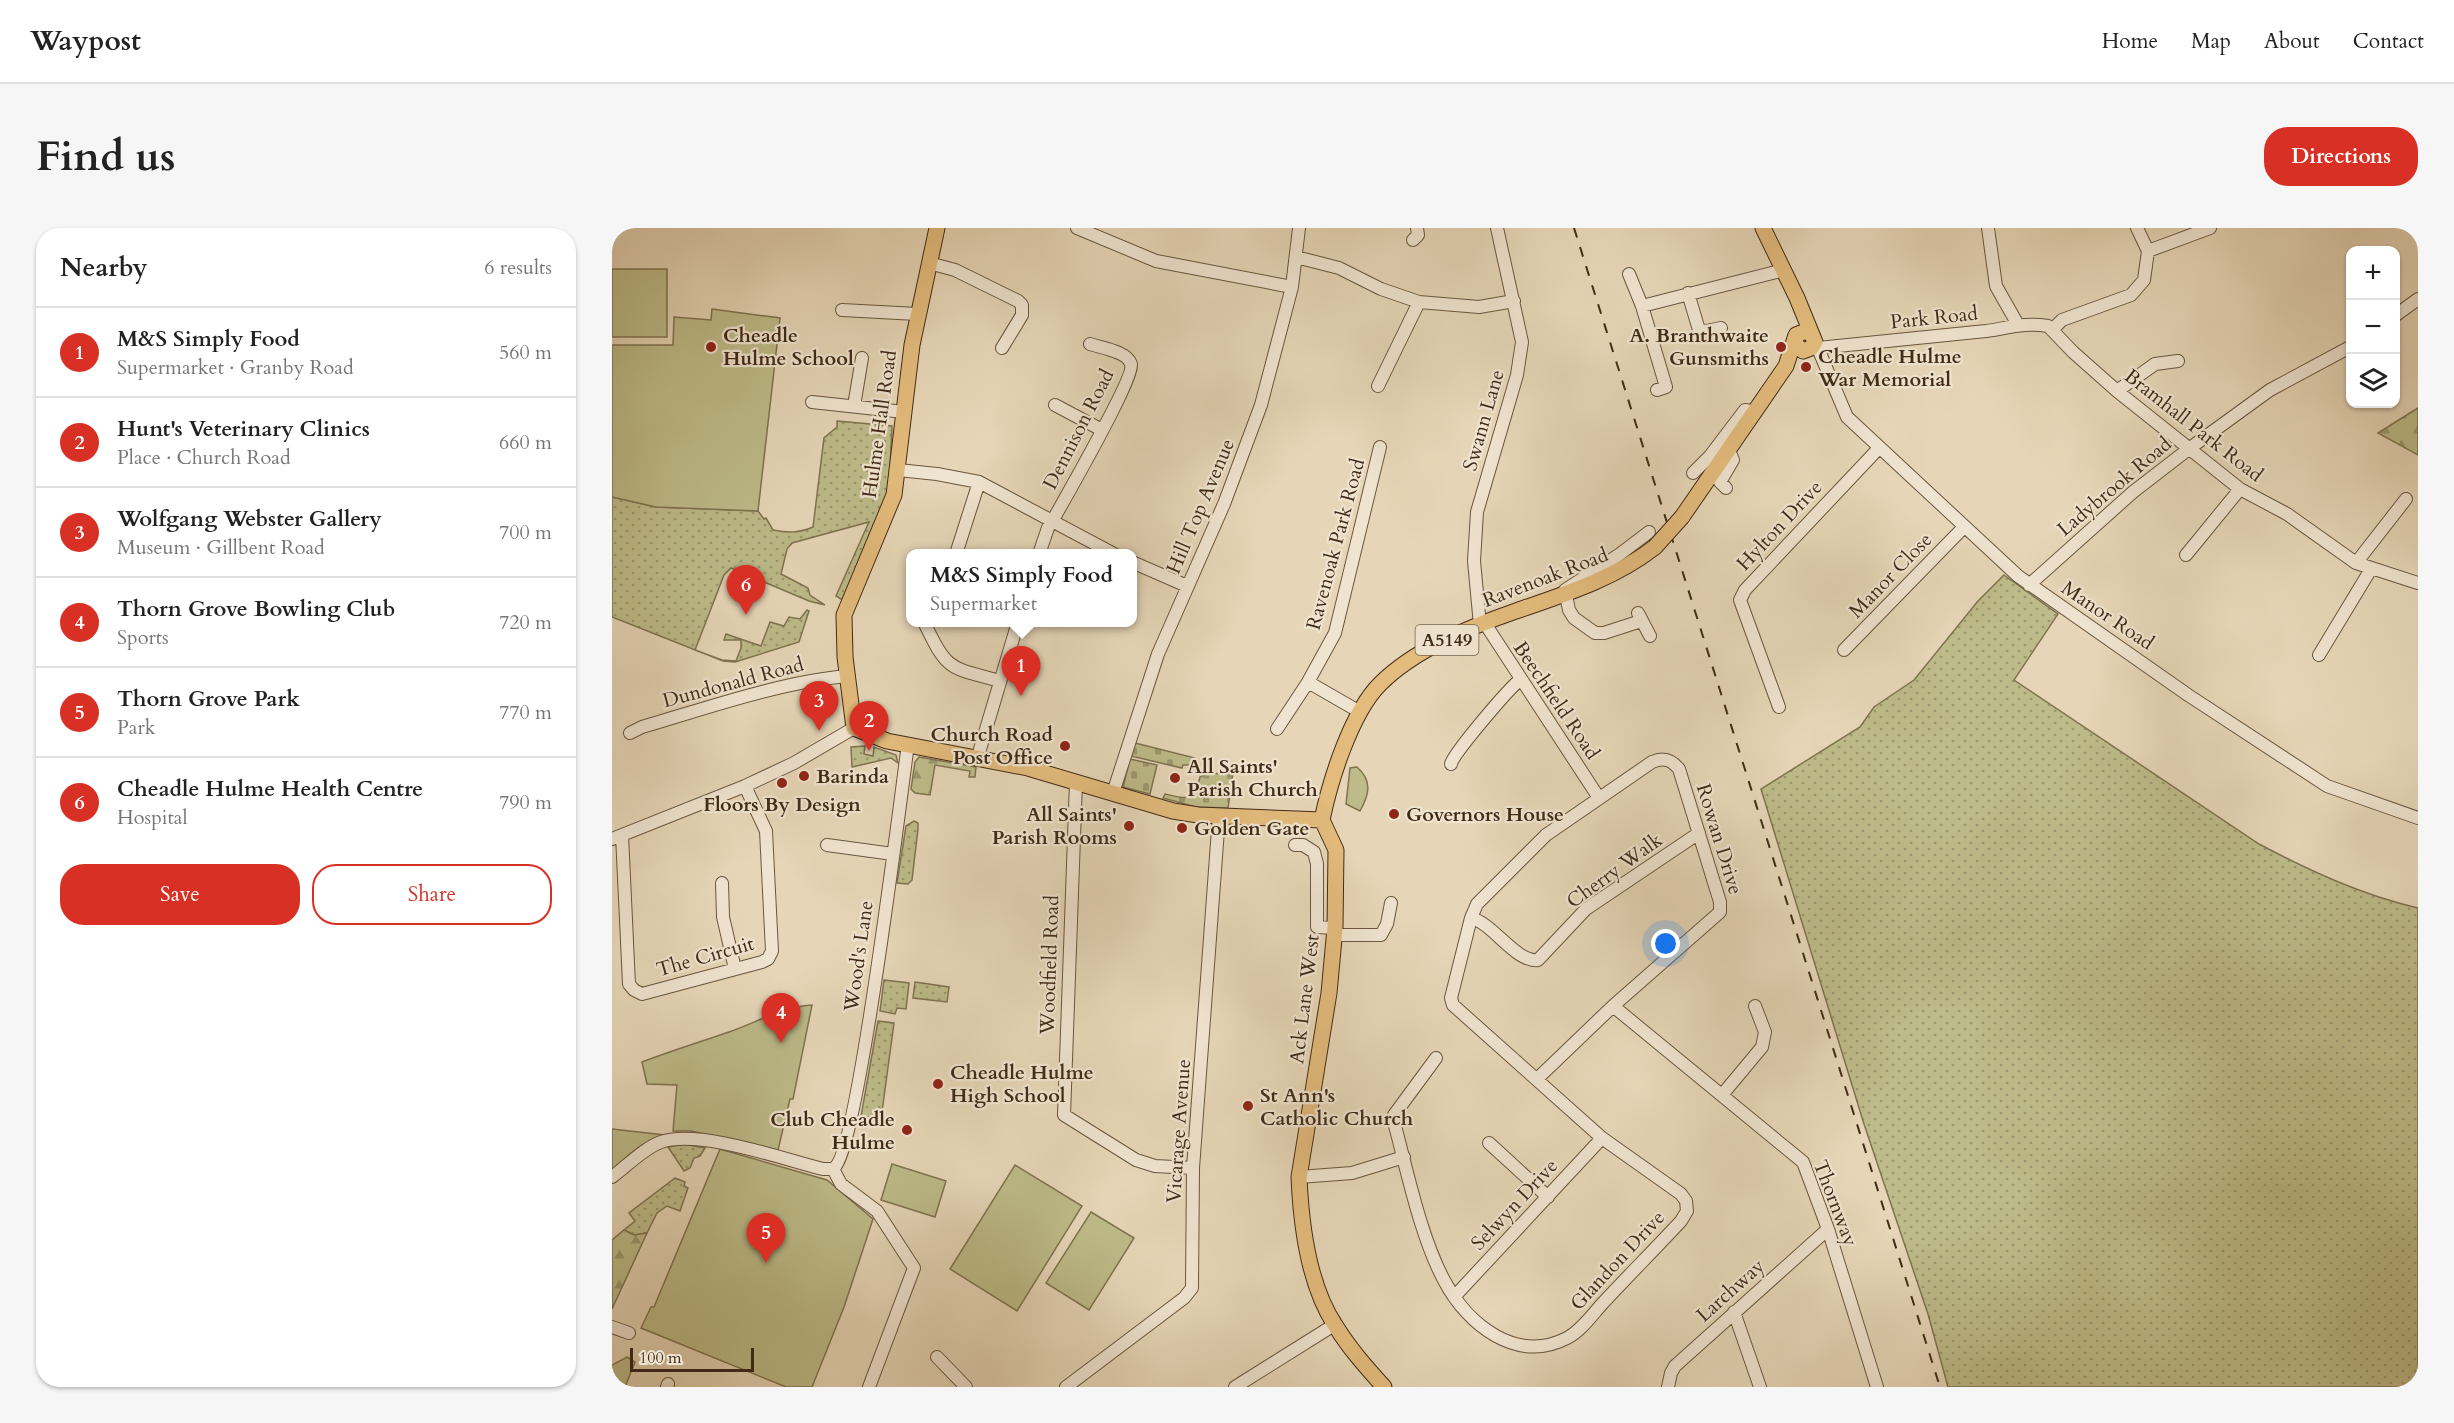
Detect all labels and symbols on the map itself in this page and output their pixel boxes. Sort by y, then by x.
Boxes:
street label: Park Road [1889,299,1979,336]
place label: Cheadle Hulme School [723,322,854,372]
place label: A. Branthwaite Gunsmiths [1629,322,1769,372]
marker: Cheadle Hulme School [704,340,718,354]
marker: A. Branthwaite Gunsmiths [1774,340,1788,354]
place label: Cheadle Hulme War Memorial [1817,343,1962,393]
street label: Hulme Hall Road [856,348,903,500]
marker: Cheadle Hulme War Memorial [1799,360,1813,374]
street label: Bramhall Park Road [2119,363,2269,488]
street label: Dennison Road [1036,364,1121,494]
street label: Swann Lane [1456,366,1511,474]
street label: Ladybrook Road [2051,430,2178,542]
street label: Hill Top Avenue [1160,435,1241,578]
street label: Ravenoak Park Road [1300,455,1371,633]
street label: Hylton Drive [1730,474,1828,576]
street label: Manor Close [1843,527,1938,624]
street label: Ravenoak Road [1478,541,1612,614]
pin: 6 [726,566,766,615]
street label: Manor Road [2056,575,2160,657]
road number: A5149 [1416,625,1478,655]
street label: Beechfield Road [1507,636,1606,765]
pin: 1 [1002,646,1040,696]
street label: Dundonald Road [660,651,807,714]
pin: 3 [800,682,838,731]
pin: 2 [850,702,888,751]
place label: Church Road Post Office [930,721,1054,771]
marker: Church Road Post Office [1058,739,1072,753]
place label: All Saints' Parish Church [1187,753,1318,803]
place label: Barinda [816,763,889,790]
marker: Barinda [797,769,811,783]
marker: All Saints' Parish Church [1168,771,1182,785]
marker: Floors By Design [775,776,789,790]
street label: Rowan Drive [1690,780,1749,898]
place label: Floors By Design [703,791,861,818]
place label: All Saints' Parish Rooms [992,801,1117,851]
place label: Governors House [1406,801,1564,828]
marker: Governors House [1387,807,1401,821]
place label: Golden Gate [1194,815,1309,842]
marker: All Saints' Parish Rooms [1122,819,1136,833]
marker: Golden Gate [1175,821,1189,835]
street label: Cherry Walk [1561,826,1668,914]
street label: Woodfield Road [1034,894,1065,1036]
street label: Wood's Lane [837,899,880,1014]
street label: The Circuit [653,929,758,983]
your location [1651,929,1680,958]
street label: Ack Lane West [1283,932,1326,1065]
pin: 4 [762,994,800,1043]
street label: Vicarage Avenue [1160,1058,1197,1204]
place label: Cheadle Hulme High School [950,1059,1094,1109]
marker: Cheadle Hulme High School [931,1077,945,1091]
place label: St Ann's Catholic Church [1260,1082,1414,1132]
marker: St Ann's Catholic Church [1241,1099,1255,1113]
place label: Club Cheadle Hulme [770,1106,895,1156]
marker: Club Cheadle Hulme [900,1123,914,1137]
street label: Selwyn Drive [1465,1153,1564,1256]
street label: Thornway [1807,1156,1864,1251]
street label: Glandon Drive [1564,1205,1671,1316]
pin: 5 [746,1214,786,1263]
street label: Larchway [1690,1252,1771,1328]
scale bar [630,1345,754,1372]

